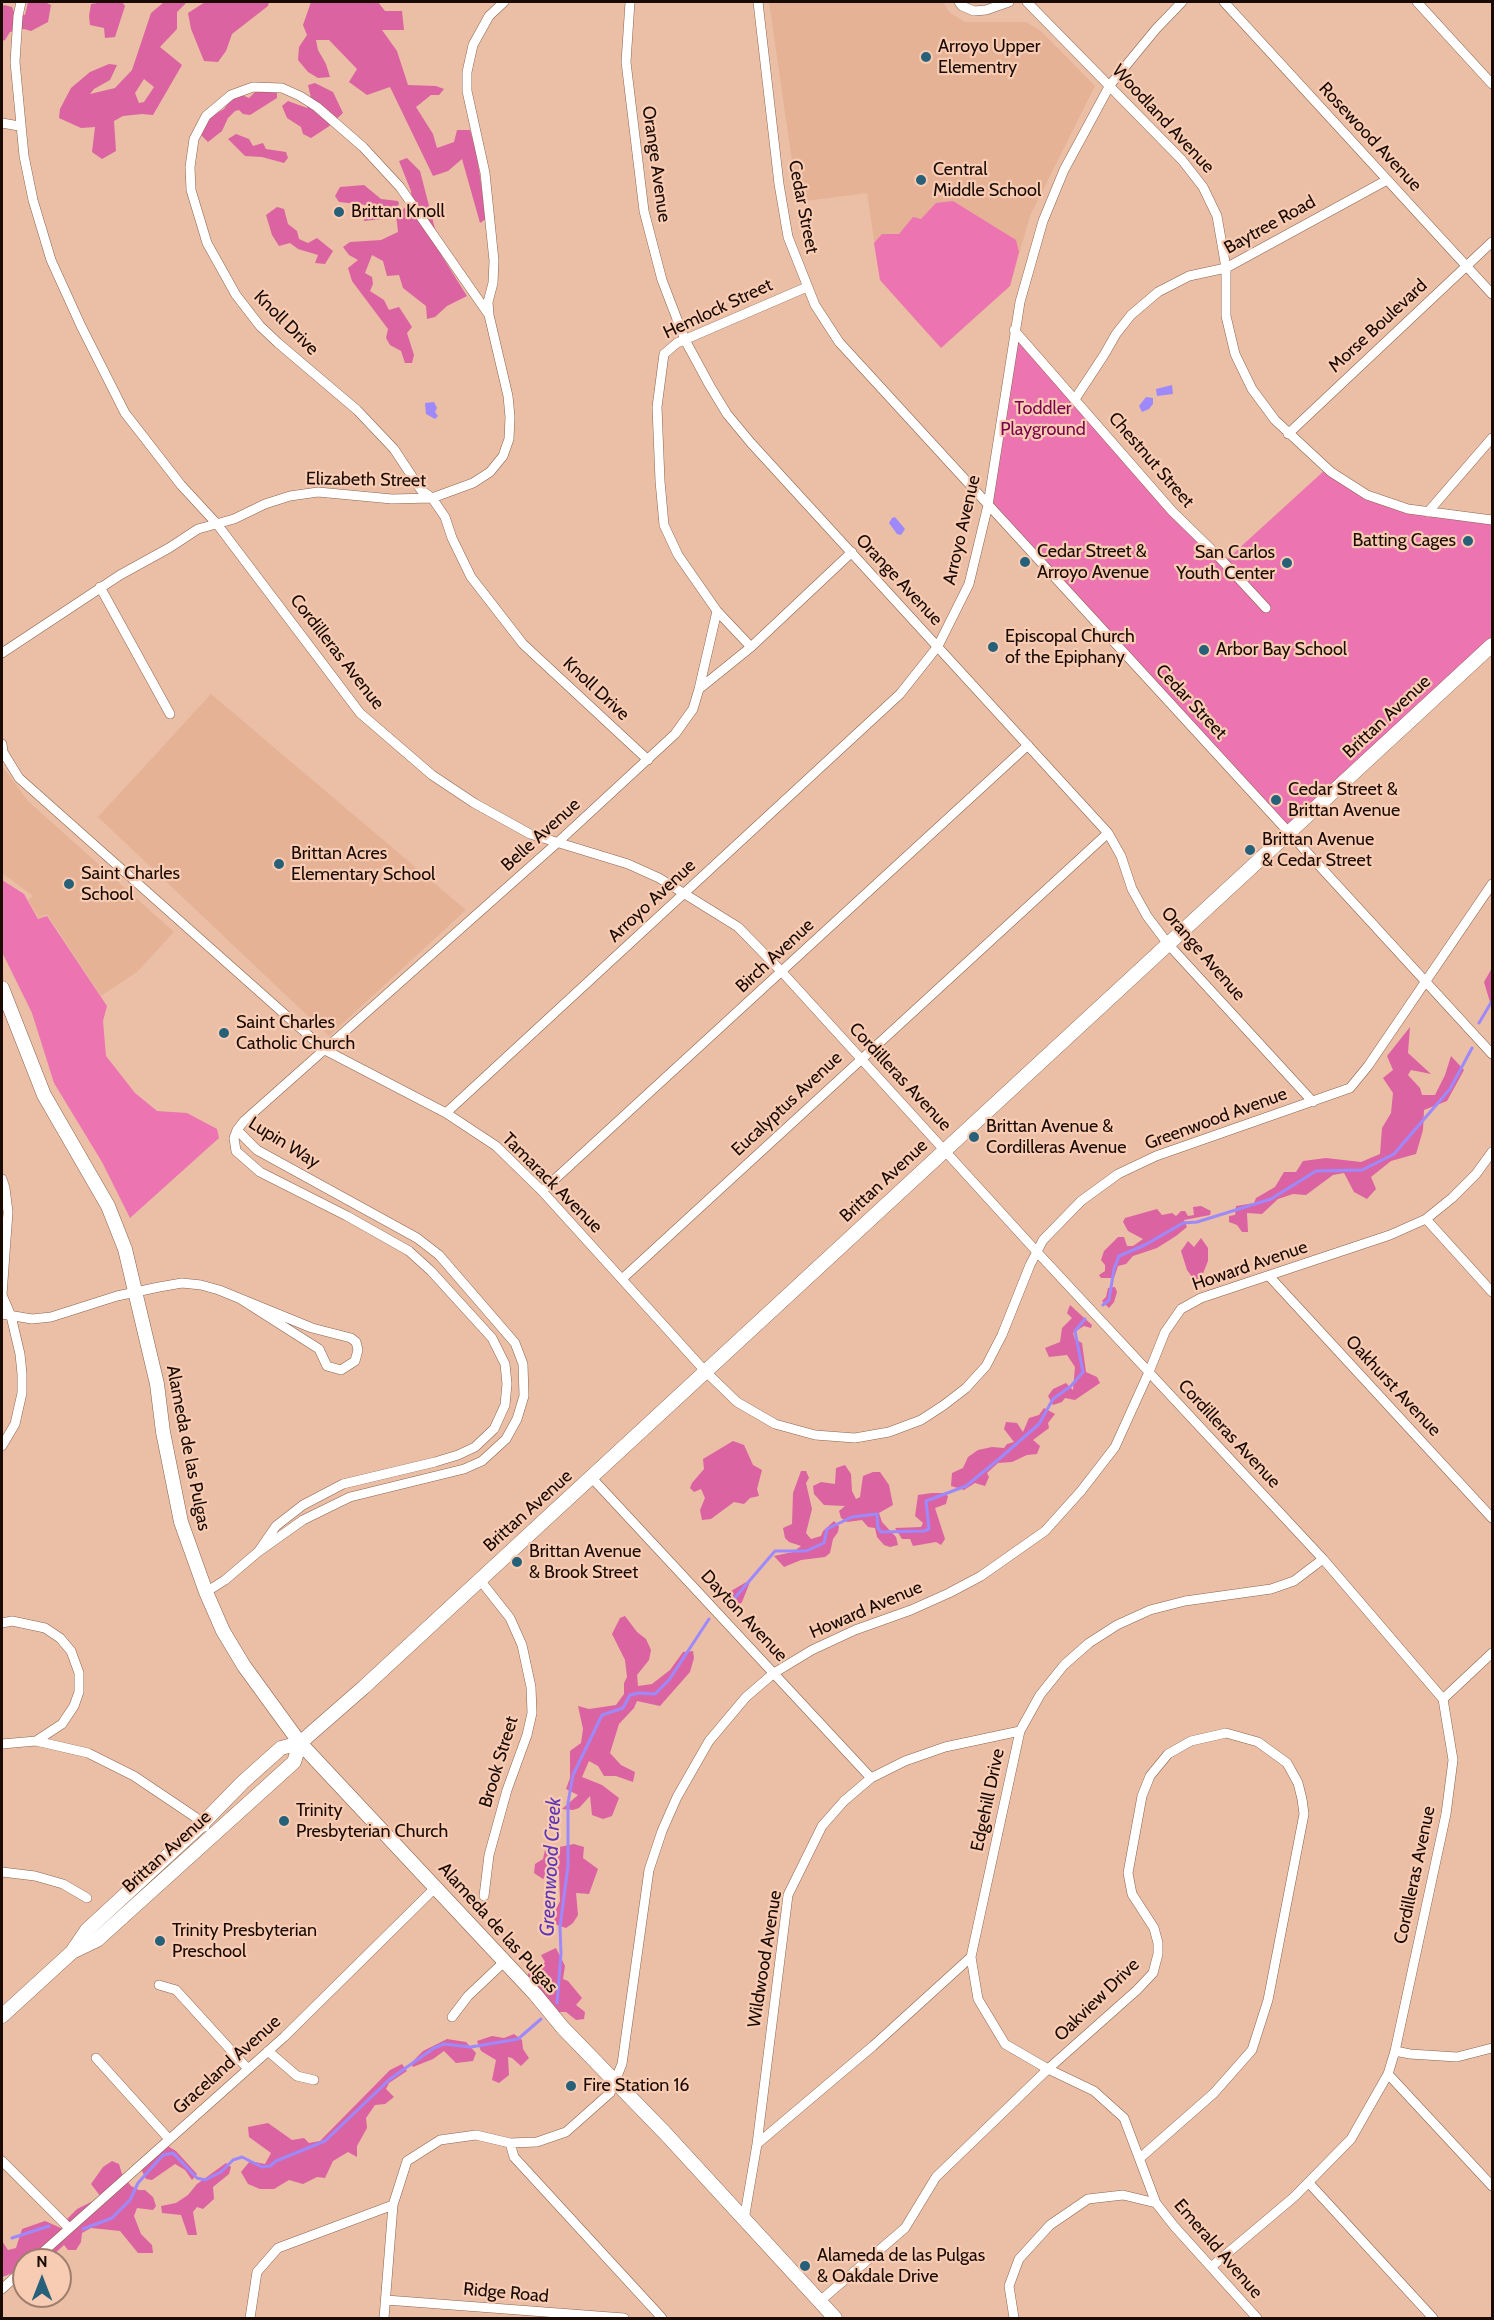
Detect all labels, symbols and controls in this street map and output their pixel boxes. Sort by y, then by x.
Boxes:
place label: Arroyo Upper Elementry [938,36,1040,78]
marker: Arroyo Upper Elementry [919,50,933,64]
street label: Woodland Avenue [1107,60,1219,178]
street label: Rosewood Avenue [1314,78,1426,196]
street label: Orange Avenue [637,104,675,224]
street label: Cedar Street [783,158,823,256]
place label: Central Middle School [933,159,1041,201]
marker: Central Middle School [914,173,928,187]
street label: Baytree Road [1221,191,1319,259]
place label: Brittan Knoll [351,201,445,223]
marker: Brittan Knoll [332,205,346,219]
street label: Hemlock Street [660,274,776,344]
street label: Morse Boulevard [1324,275,1432,377]
street label: Knoll Drive [249,286,323,360]
park label: Toddler Playground [1000,398,1086,440]
street label: Chestnut Street [1104,408,1198,512]
street label: Elizabeth Street [306,468,426,492]
street label: Arroyo Avenue [939,473,985,587]
street label: Orange Avenue [851,530,947,630]
place label: Batting Cages [1352,530,1456,552]
marker: Batting Cages [1461,534,1475,548]
place label: Cedar Street & Arroyo Avenue [1037,541,1149,584]
place label: San Carlos Youth Center [1176,542,1275,584]
marker: Cedar Street & Arroyo Avenue [1018,555,1032,569]
marker: San Carlos Youth Center [1280,556,1294,570]
street label: Cordilleras Avenue [285,590,389,714]
place label: Episcopal Church of the Epiphany [1005,626,1135,668]
place label: Arbor Bay School [1216,639,1347,661]
marker: Episcopal Church of the Epiphany [986,640,1000,654]
marker: Arbor Bay School [1197,643,1211,657]
street label: Knoll Drive [558,653,634,725]
street label: Cedar Street [1151,660,1231,744]
street label: Brittan Avenue [1339,671,1435,763]
place label: Cedar Street & Brittan Avenue [1288,779,1400,822]
marker: Cedar Street & Brittan Avenue [1269,793,1283,807]
street label: Belle Avenue [497,794,585,876]
place label: Brittan Avenue & Cedar Street [1262,829,1374,872]
place label: Brittan Acres Elementary School [291,843,435,886]
marker: Brittan Avenue & Cedar Street [1243,843,1257,857]
street label: Arroyo Avenue [604,855,700,947]
marker: Brittan Acres Elementary School [272,857,286,871]
place label: Saint Charles School [81,863,180,906]
marker: Saint Charles School [62,877,76,891]
street label: Orange Avenue [1156,903,1250,1005]
street label: Birch Avenue [731,914,819,998]
place label: Saint Charles Catholic Church [236,1012,355,1054]
street label: Cordilleras Avenue [844,1018,956,1136]
marker: Saint Charles Catholic Church [217,1026,231,1040]
street label: Eucalyptus Avenue [727,1047,847,1161]
street label: Greenwood Avenue [1142,1083,1290,1155]
street label: Lupin Way [244,1113,324,1173]
place label: Brittan Avenue & Cordilleras Avenue [986,1116,1126,1158]
street label: Tamarack Avenue [497,1128,607,1238]
marker: Brittan Avenue & Cordilleras Avenue [967,1130,981,1144]
street label: Brittan Avenue [836,1135,932,1227]
street label: Howard Avenue [1190,1236,1310,1296]
street label: Oakhurst Avenue [1341,1331,1445,1441]
street label: Alameda de las Pulgas [161,1363,215,1533]
street label: Cordilleras Avenue [1173,1375,1285,1493]
street label: Brittan Avenue [479,1465,577,1557]
place label: Brittan Avenue & Brook Street [529,1541,641,1584]
marker: Brittan Avenue & Brook Street [510,1555,524,1569]
street label: Dayton Avenue [696,1566,792,1666]
street label: Howard Avenue [806,1577,926,1643]
street label: Brook Street [475,1714,523,1810]
street label: Edgehill Drive [967,1747,1009,1853]
water label: Greenwood Creek [535,1797,567,1937]
place label: Trinity Presbyterian Church [296,1800,448,1842]
street label: Cordilleras Avenue [1390,1804,1440,1946]
street label: Brittan Avenue [118,1806,216,1898]
marker: Trinity Presbyterian Church [277,1814,291,1828]
street label: Alameda de las Pulgas [434,1858,562,1998]
street label: Wildwood Avenue [743,1889,787,2029]
place label: Trinity Presbyterian Preschool [172,1920,317,1962]
marker: Trinity Presbyterian Preschool [153,1934,167,1948]
street label: Oakview Drive [1050,1954,1144,2046]
street label: Graceland Avenue [169,2011,285,2119]
place label: Fire Station 16 [583,2075,690,2097]
marker: Fire Station 16 [564,2079,578,2093]
street label: Emerald Avenue [1169,2195,1267,2303]
place label: Alameda de las Pulgas & Oakdale Drive [817,2245,985,2288]
north arrow [12,2248,72,2308]
text: N [36,2252,48,2271]
marker: Alameda de las Pulgas & Oakdale Drive [798,2259,812,2273]
street label: Ridge Road [462,2279,550,2307]

